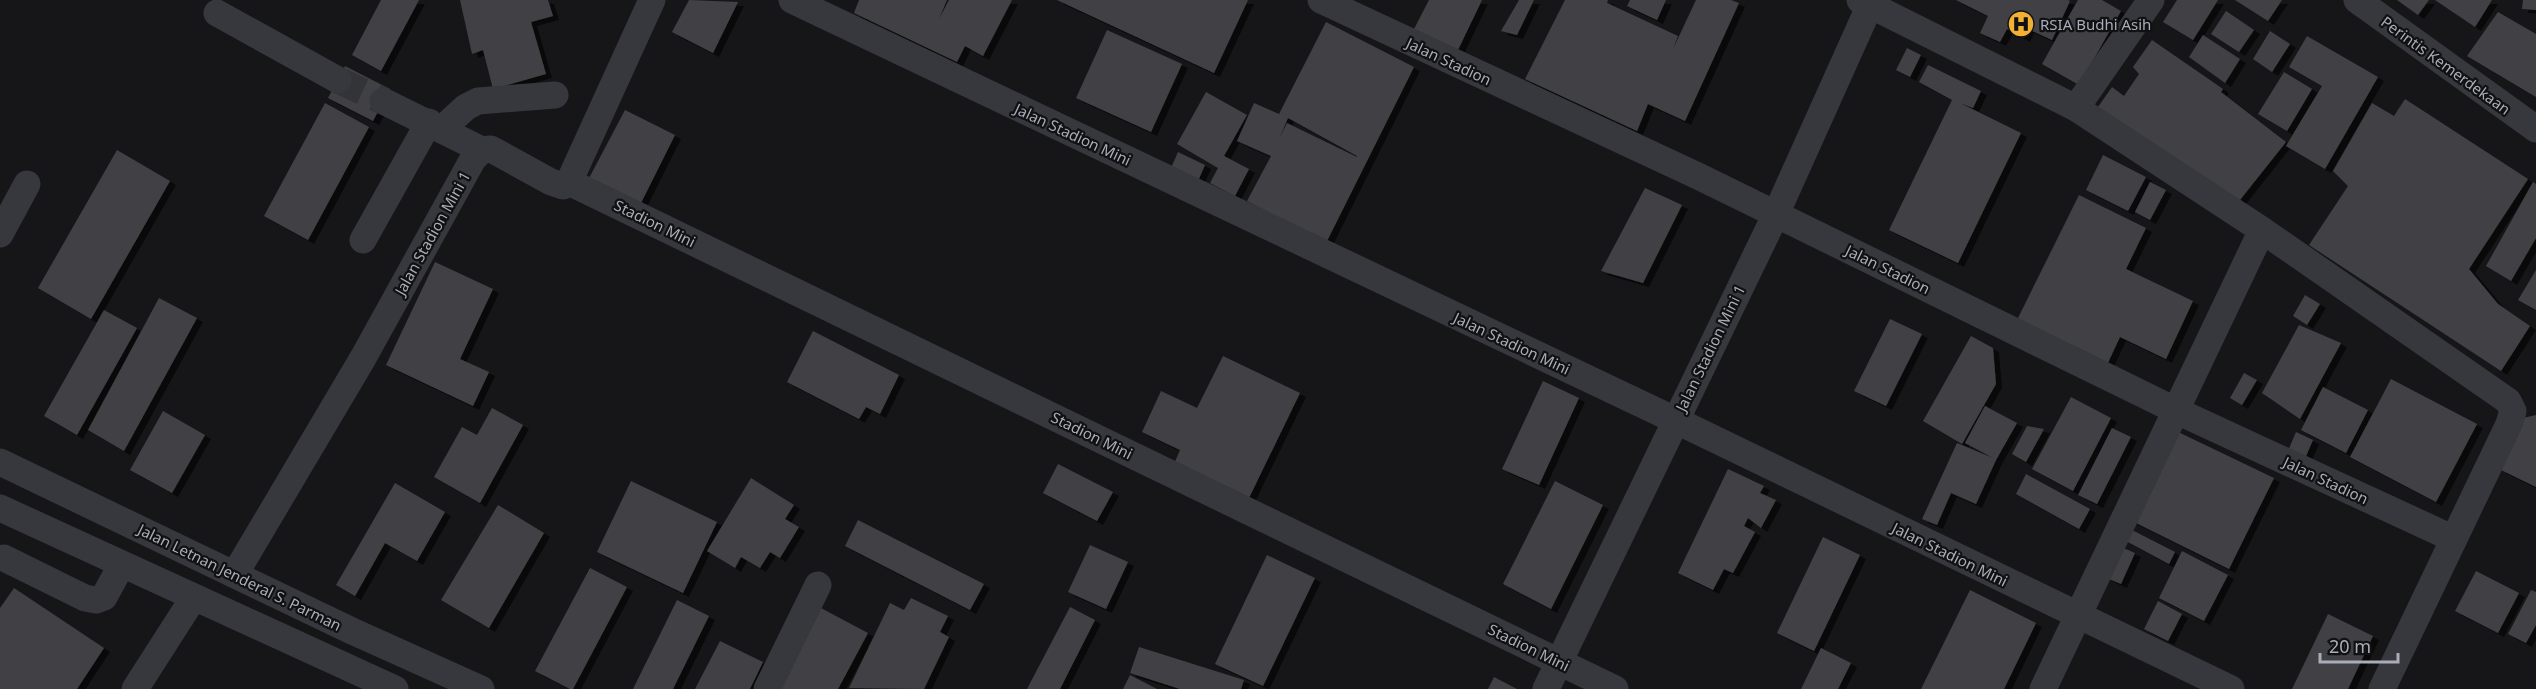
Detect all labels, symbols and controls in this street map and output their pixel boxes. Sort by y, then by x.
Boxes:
hospital icon: RSIA Budhi Asih [2006,9,2036,39]
street label: Perintis Kemerdekaan [2377,11,2515,119]
place label: RSIA Budhi Asih [2040,14,2151,34]
street label: Jalan Stadion [1402,32,1495,89]
street label: Jalan Stadion Mini [1010,97,1134,170]
street label: Jalan Stadion Mini 1 [389,168,474,300]
street label: Stadion Mini [611,195,699,251]
street label: Jalan Stadion [1841,239,1933,298]
street label: Jalan Stadion Mini 1 [1670,281,1749,416]
street label: Jalan Stadion Mini [1449,306,1573,379]
street label: Stadion Mini [1048,407,1136,463]
street label: Jalan Stadion [2279,451,2372,508]
street label: Jalan Stadion Mini [1887,517,2011,591]
street label: Jalan Letnan Jenderal S. Parman [133,518,345,635]
street label: Stadion Mini [1485,619,1573,675]
scale bar [2320,626,2398,664]
text: 20 m [2329,634,2371,658]

